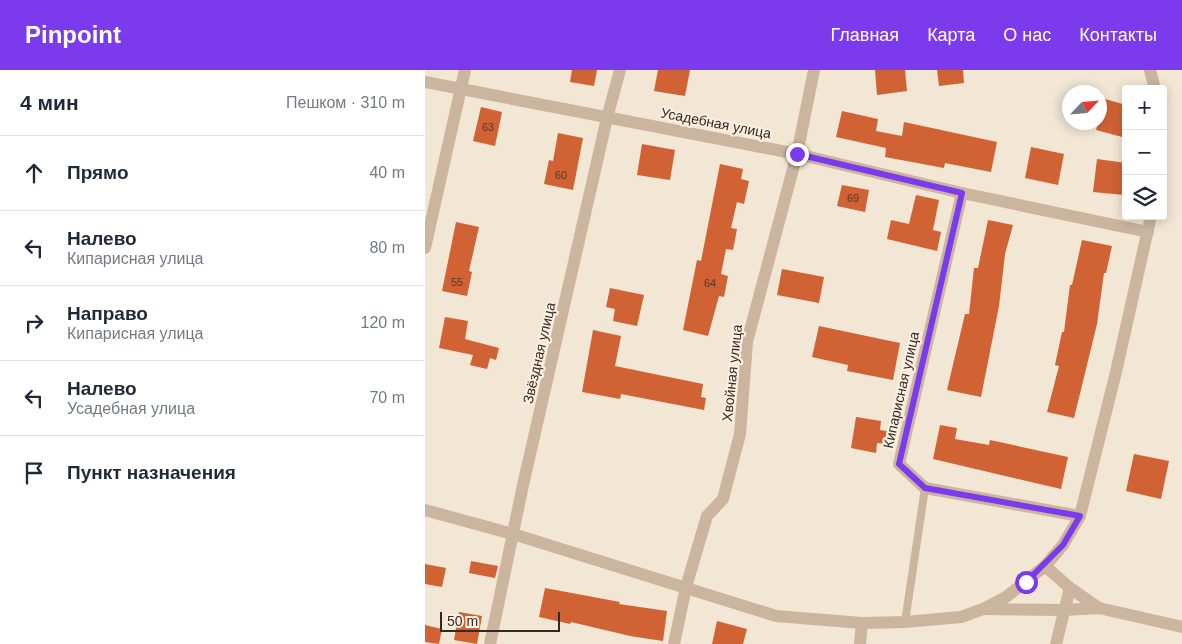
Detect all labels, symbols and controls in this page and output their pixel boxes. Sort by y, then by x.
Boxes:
text: Pinpoint [25,21,121,48]
text: Главная [831,25,899,45]
text: Карта [927,25,975,45]
text: О нас [1003,25,1051,45]
text: Контакты [1079,25,1157,45]
north arrow [1062,85,1107,130]
map controls [1122,85,1167,220]
button: + [1122,85,1167,130]
text: 4 мин [20,91,79,114]
text: Пешком · 310 m [286,94,405,111]
street label: Усадебная улица [659,104,773,142]
house number: 63 [482,121,494,133]
button: − [1122,130,1167,175]
route end [786,143,809,166]
icon: ahead [20,159,48,187]
text: Прямо [67,162,129,183]
text: 40 m [369,164,405,181]
house number: 60 [555,169,567,181]
button: layers [1122,175,1167,220]
house number: 69 [847,192,859,204]
text: Налево [67,228,137,249]
icon: left [20,234,48,262]
text: 80 m [369,239,405,256]
text: Кипарисная улица [67,250,203,267]
house number: 55 [451,276,463,288]
house number: 64 [704,277,716,289]
street label: Звёздная улица [520,301,558,405]
text: Направо [67,303,148,324]
icon: right [20,309,48,337]
text: 120 m [361,314,405,331]
street label: Хвойная улица [719,323,745,422]
text: Кипарисная улица [67,325,203,342]
street label: Кипарисная улица [880,330,922,450]
text: Налево [67,378,137,399]
icon: left [20,384,48,412]
text: 70 m [369,389,405,406]
text: Усадебная улица [67,400,195,417]
icon: arrive [20,459,48,487]
text: Пункт назначения [67,462,236,483]
route start [1015,571,1038,594]
scale bar [440,609,560,632]
text: 50 m [447,613,478,629]

